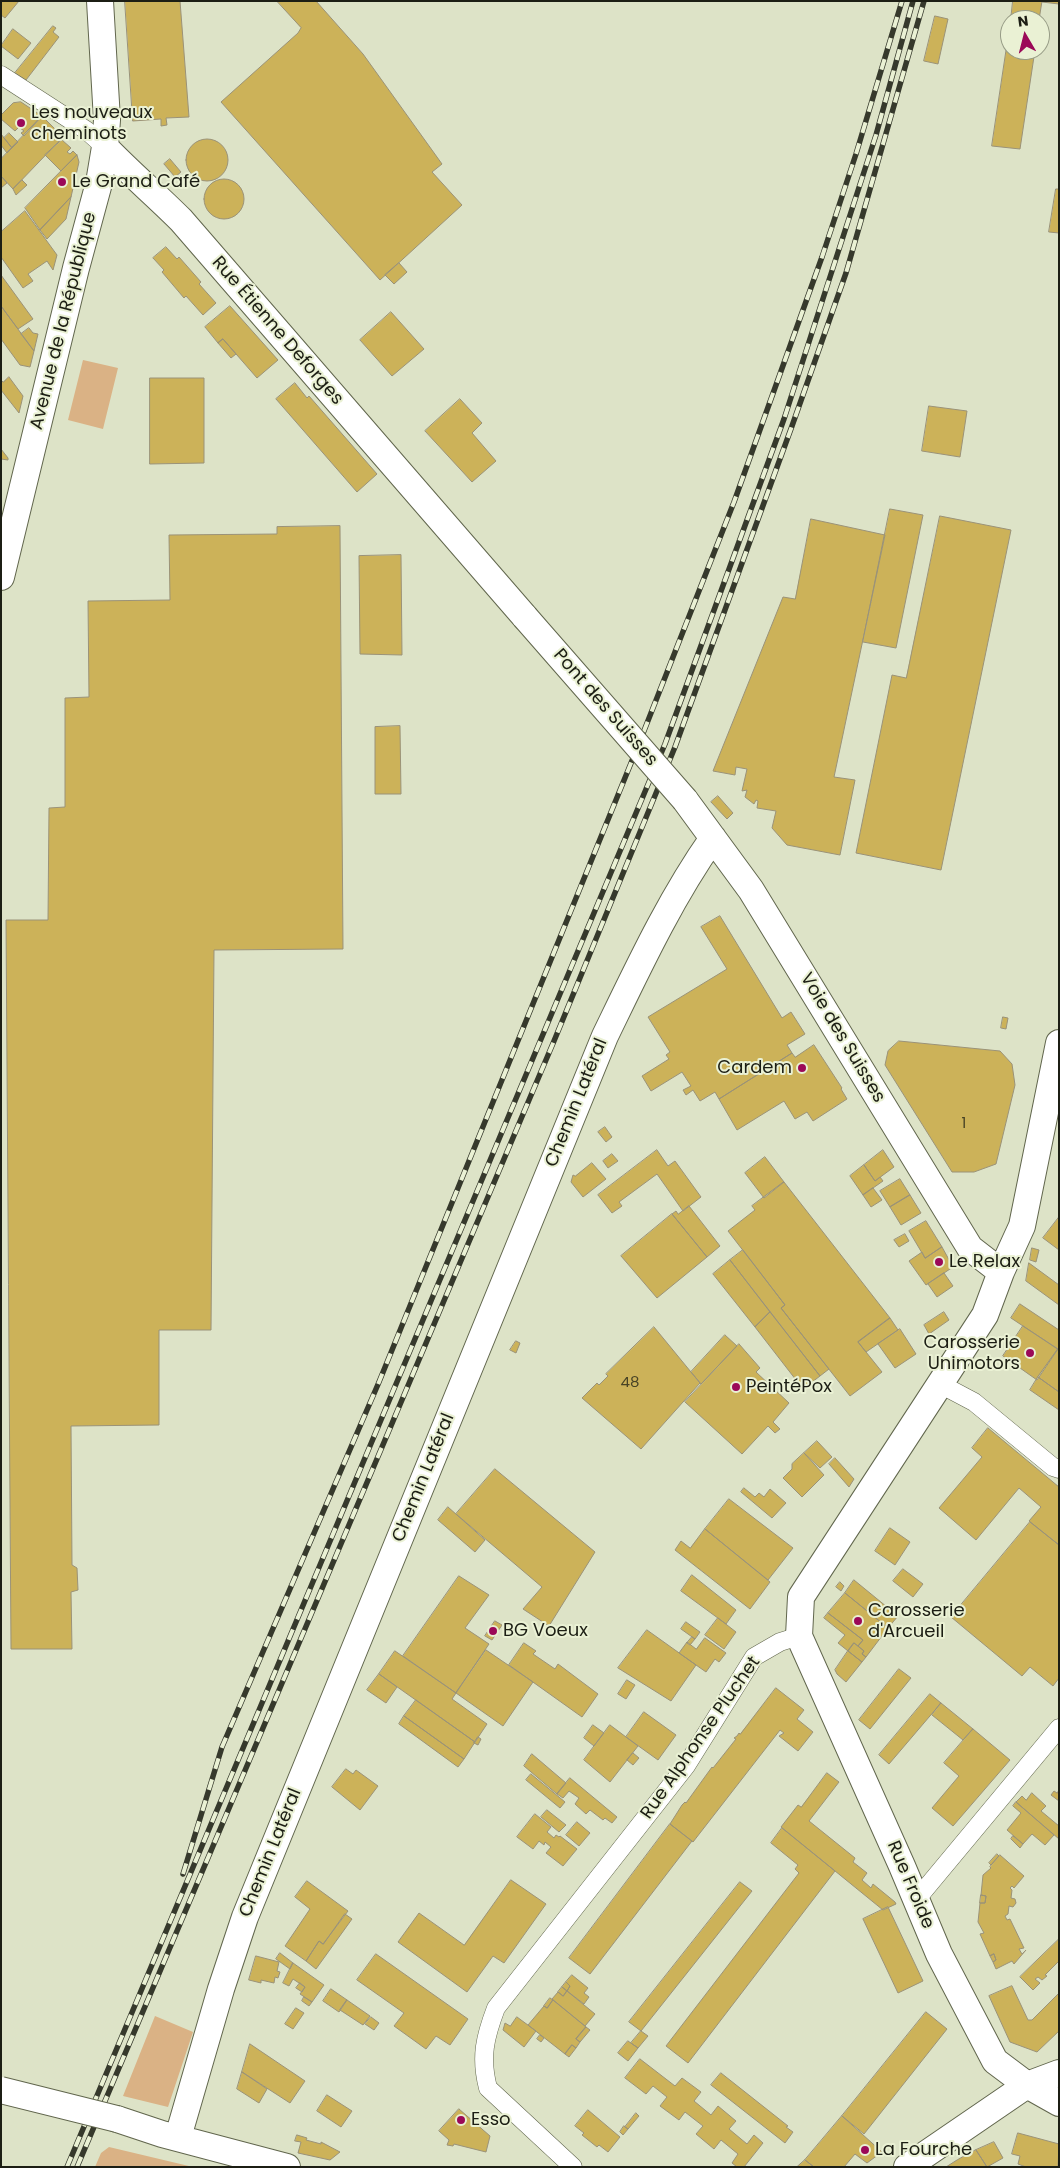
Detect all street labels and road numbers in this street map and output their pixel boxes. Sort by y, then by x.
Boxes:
street label: Avenue de la République [26,210,102,432]
street label: Rue Étienne Deforges [207,252,347,410]
street label: Pont des Suisses [548,645,662,771]
street label: Voie des Suisses [795,969,889,1107]
street label: Chemin Latéral [541,1036,613,1170]
street label: Chemin Latéral [388,1411,460,1545]
street label: Rue Alphonse Pluchet [637,1653,765,1823]
street label: Chemin Latéral [235,1786,307,1920]
street label: Rue Froide [882,1838,938,1932]

